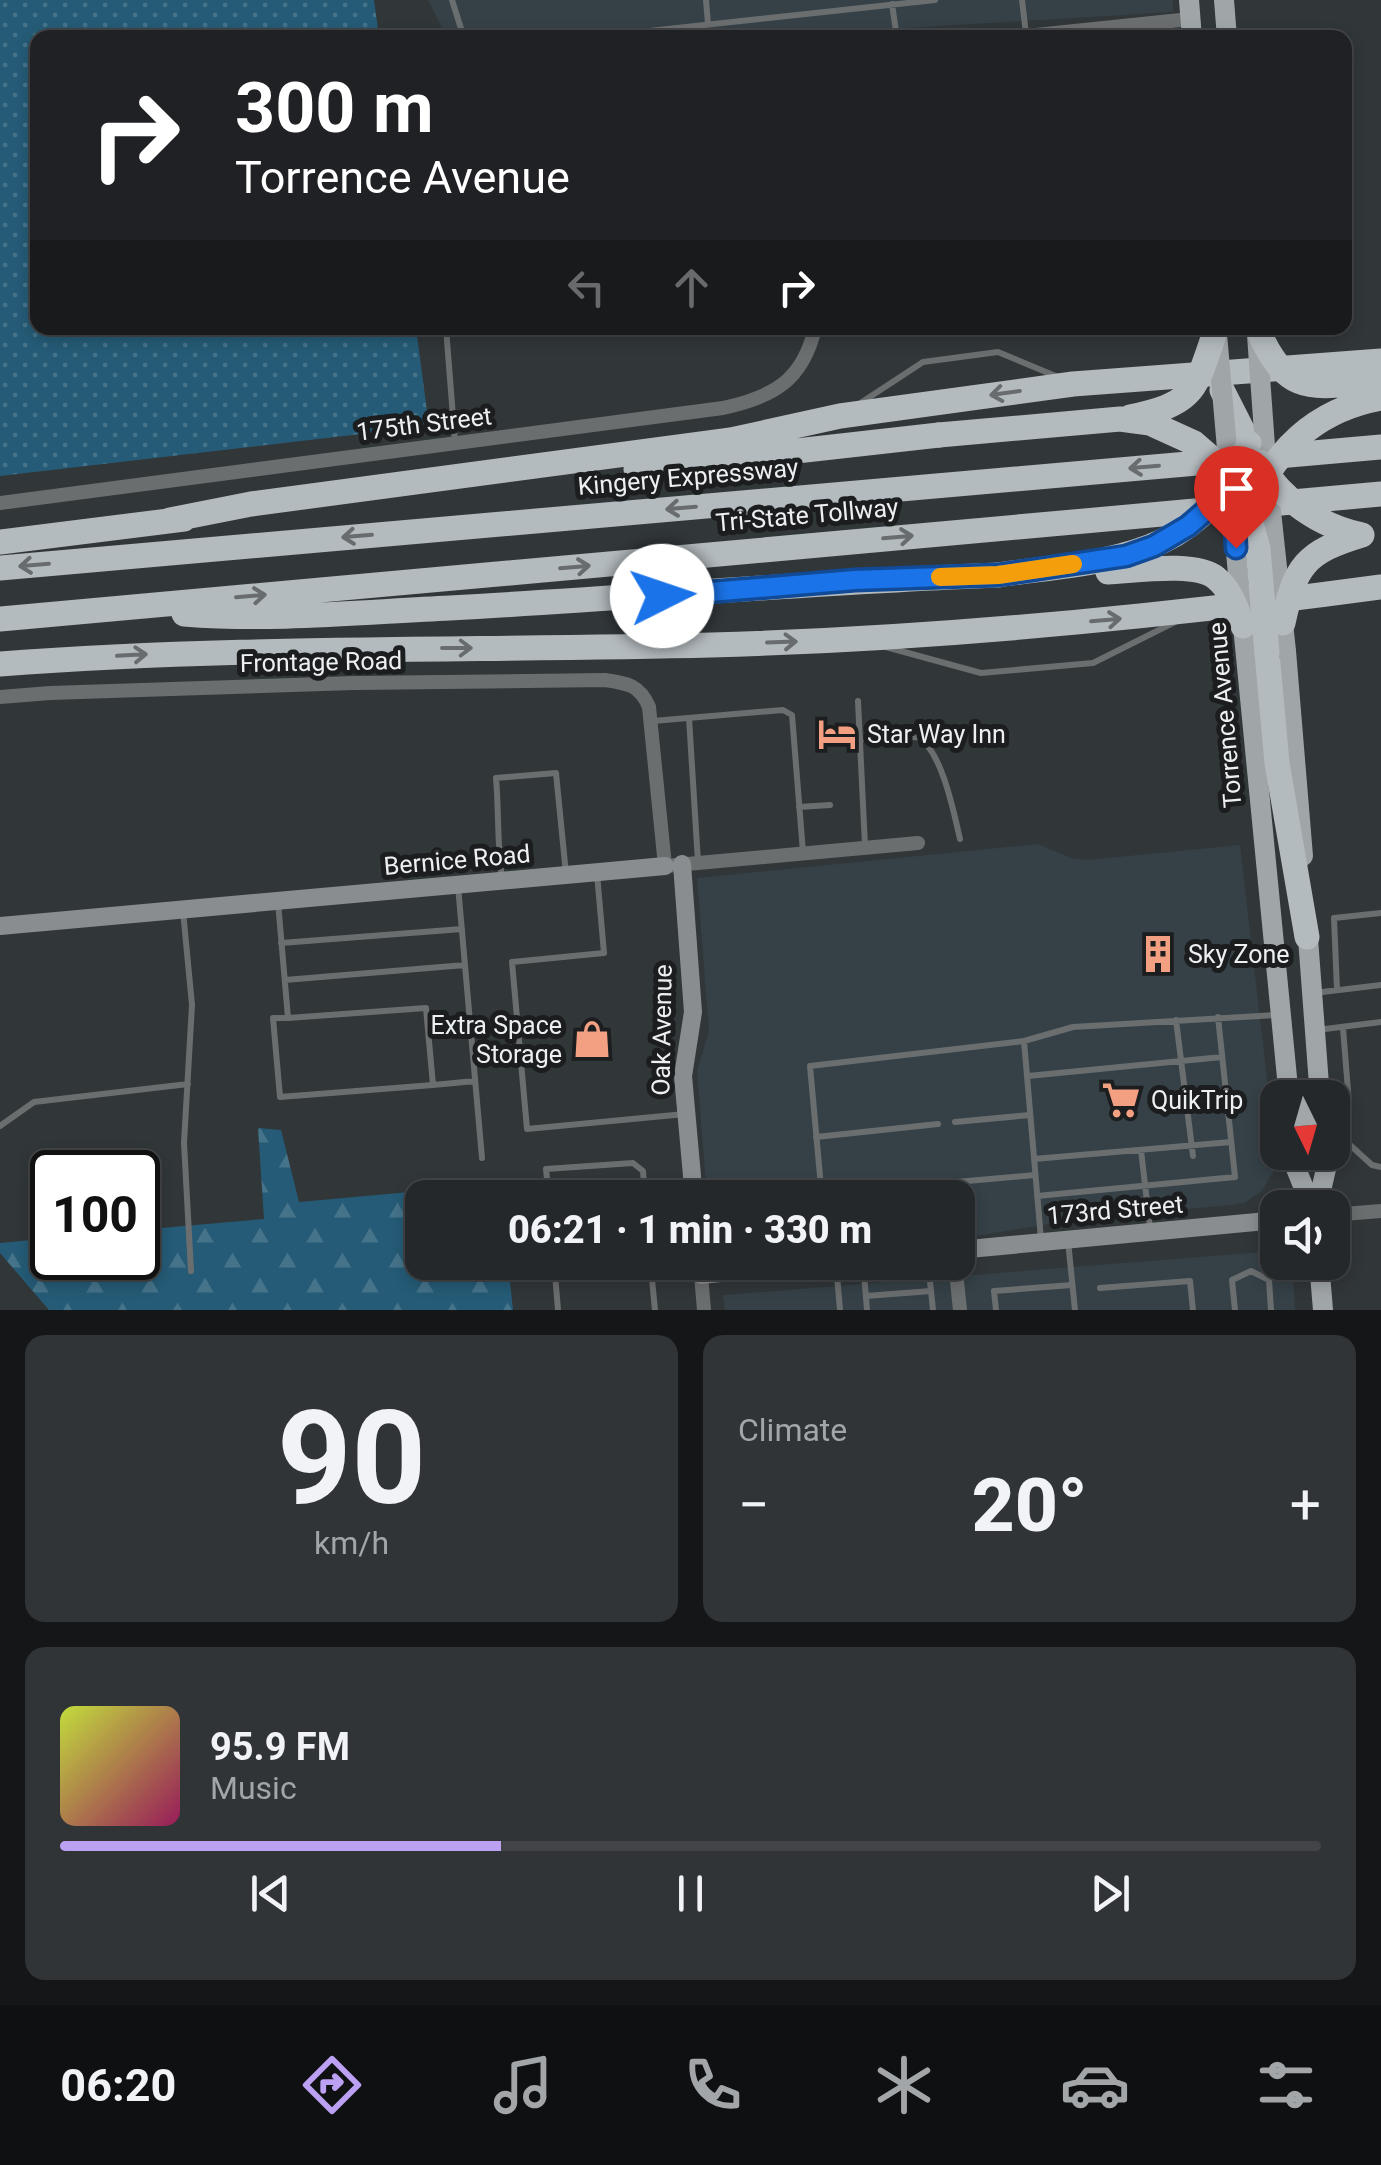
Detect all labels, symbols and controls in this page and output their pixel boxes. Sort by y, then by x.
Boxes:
text: 300 m [235,67,434,149]
icon: right [70,70,200,200]
text: Torrence Avenue [235,151,570,204]
icon: left [559,260,614,315]
icon: ahead [664,260,719,315]
icon: right [769,260,824,315]
one-way arrow [989,385,1022,403]
street label: 175th Street [355,401,493,447]
pin [1194,446,1279,549]
street label: Kingery Expressway [576,453,800,501]
one-way arrow [1129,457,1161,476]
icon: arrive [1209,461,1264,516]
street label: Tri-State Tollway [714,493,900,537]
one-way arrow [666,498,698,517]
one-way arrow [342,527,374,546]
one-way arrow [882,527,914,546]
position arrow [610,544,714,648]
one-way arrow [18,556,50,575]
one-way arrow [558,557,590,576]
one-way arrow [234,586,266,605]
one-way arrow [1090,610,1122,629]
street label: Torrence Avenue [1202,621,1248,809]
one-way arrow [766,632,798,651]
one-way arrow [440,638,473,658]
one-way arrow [116,645,148,664]
street label: Frontage Road [240,646,402,678]
hotel icon: Star Way Inn [816,713,858,755]
place label: Star Way Inn [867,720,1006,749]
street label: Bernice Road [382,839,532,881]
building icon: Sky Zone [1137,933,1179,975]
place label: Sky Zone [1188,940,1290,969]
street label: Oak Avenue [646,964,678,1096]
place label: Extra Space Storage [431,1011,562,1069]
shop icon: Extra Space Storage [571,1018,613,1060]
supermarket icon: QuikTrip [1100,1079,1142,1121]
north arrow [1260,1080,1350,1170]
map controls [1260,1080,1350,1280]
place label: QuikTrip [1151,1086,1243,1115]
speed limit sign: 100 [30,1150,160,1280]
street label: 173rd Street [1046,1190,1184,1230]
button: sound [1260,1190,1350,1280]
text: 06:21 · 1 min · 330 m [508,1208,872,1252]
text: 90 [277,1382,426,1535]
text: Climate [738,1411,847,1449]
text: 20° [972,1461,1088,1549]
text: − [738,1473,769,1537]
text: + [1290,1473,1321,1537]
text: km/h [314,1524,389,1562]
text: 95.9 FM [210,1725,350,1769]
text: Music [210,1769,297,1807]
icon: previous [243,1866,298,1921]
icon: pause [663,1866,718,1921]
icon: next [1083,1866,1138,1921]
icon: directions [297,2050,367,2120]
icon: music [488,2050,558,2120]
icon: phone [678,2050,748,2120]
icon: climate [869,2050,939,2120]
icon: car [1060,2050,1130,2120]
icon: filters [1251,2050,1321,2120]
text: 06:20 [60,2059,176,2112]

